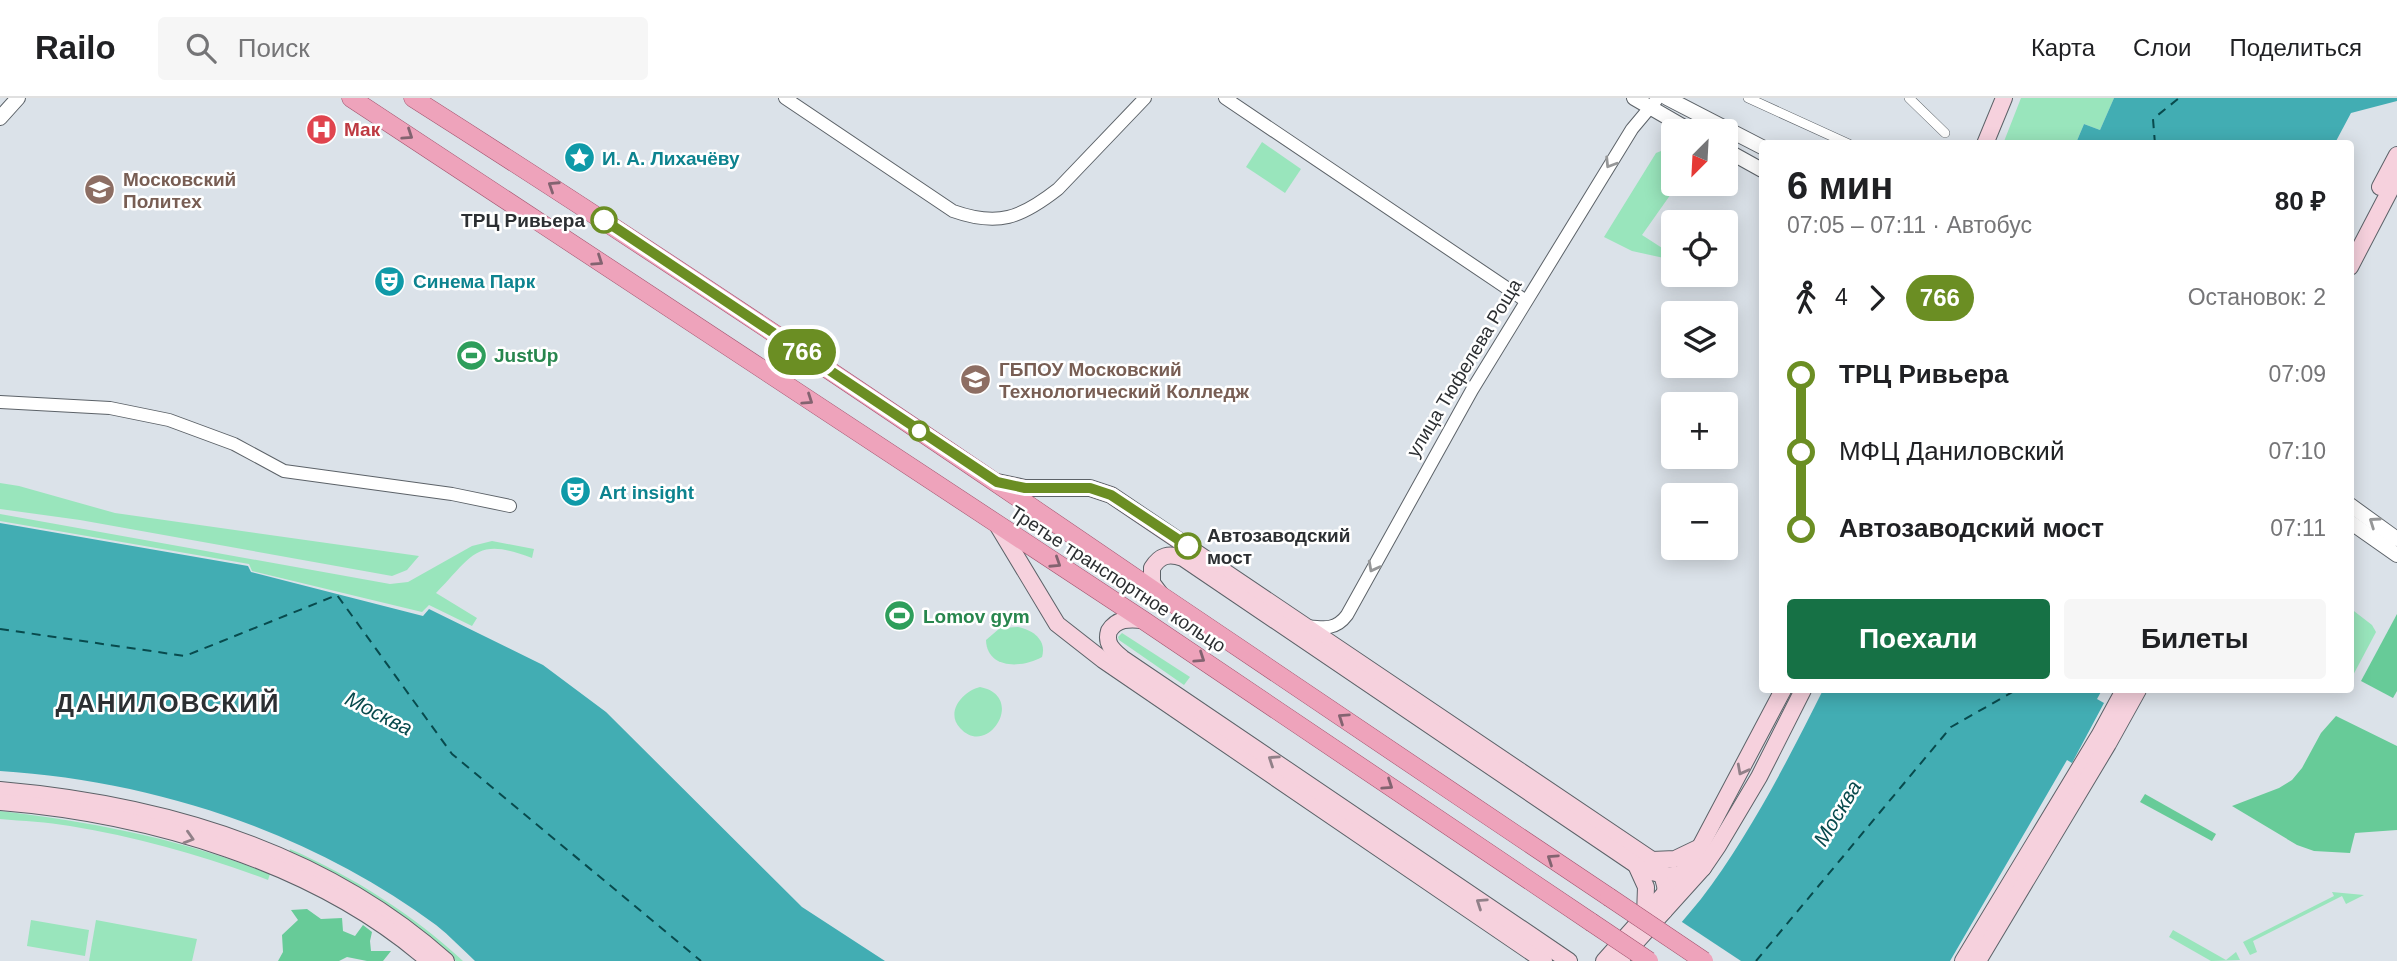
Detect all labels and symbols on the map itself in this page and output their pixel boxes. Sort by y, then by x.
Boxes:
hospital icon: Мак [304,112,338,146]
place label: Мак [344,119,381,140]
north arrow [1661,119,1738,196]
one-way arrow [401,127,414,140]
place icon: И. А. Лихачёву [562,141,596,175]
place label: И. А. Лихачёву [602,148,740,169]
one-way arrow [1606,156,1619,169]
place label: Московский Политех [123,169,236,212]
school or university icon: Московский Политех [83,173,117,207]
one-way arrow [548,182,561,195]
marker: ТРЦ Ривьера [591,207,617,233]
place label: ТРЦ Ривьера [461,210,585,231]
one-way arrow [590,252,603,265]
theatre icon: Синема Парк [373,264,407,298]
place label: Синема Парк [413,271,536,292]
street label: улица Тюфелева Роща [1402,275,1526,461]
line badge: 766 [762,329,842,375]
sports icon: JustUp [454,338,488,372]
place label: JustUp [494,345,558,366]
place label: ГБПОУ Московский Технологический Колледж [999,359,1249,402]
school or university icon: ГБПОУ Московский Технологический Колледж [959,363,993,397]
one-way arrow [800,392,813,404]
unlabelled marker [909,421,929,441]
theatre icon: Art insight [559,475,593,509]
place label: Art insight [599,482,695,503]
street label: Третье транспортное кольцо [1006,501,1230,657]
one-way arrow [2369,518,2382,530]
place label: Автозаводский мост [1207,525,1350,568]
marker: Автозаводский мост [1175,533,1201,559]
one-way arrow [1048,555,1061,568]
one-way arrow [1368,560,1381,572]
sports icon: Lomov gym [883,599,917,633]
place label: Lomov gym [923,606,1030,627]
one-way arrow [1192,650,1205,663]
water label: Москва [342,686,416,740]
district label: ДАНИЛОВСКИЙ [55,688,281,718]
one-way arrow [1338,714,1351,726]
one-way arrow [1268,756,1281,769]
one-way arrow [1737,763,1750,775]
water label: Москва [1809,776,1865,850]
one-way arrow [1380,777,1393,789]
one-way arrow [183,830,195,844]
one-way arrow [1547,854,1560,867]
one-way arrow [1476,899,1489,911]

